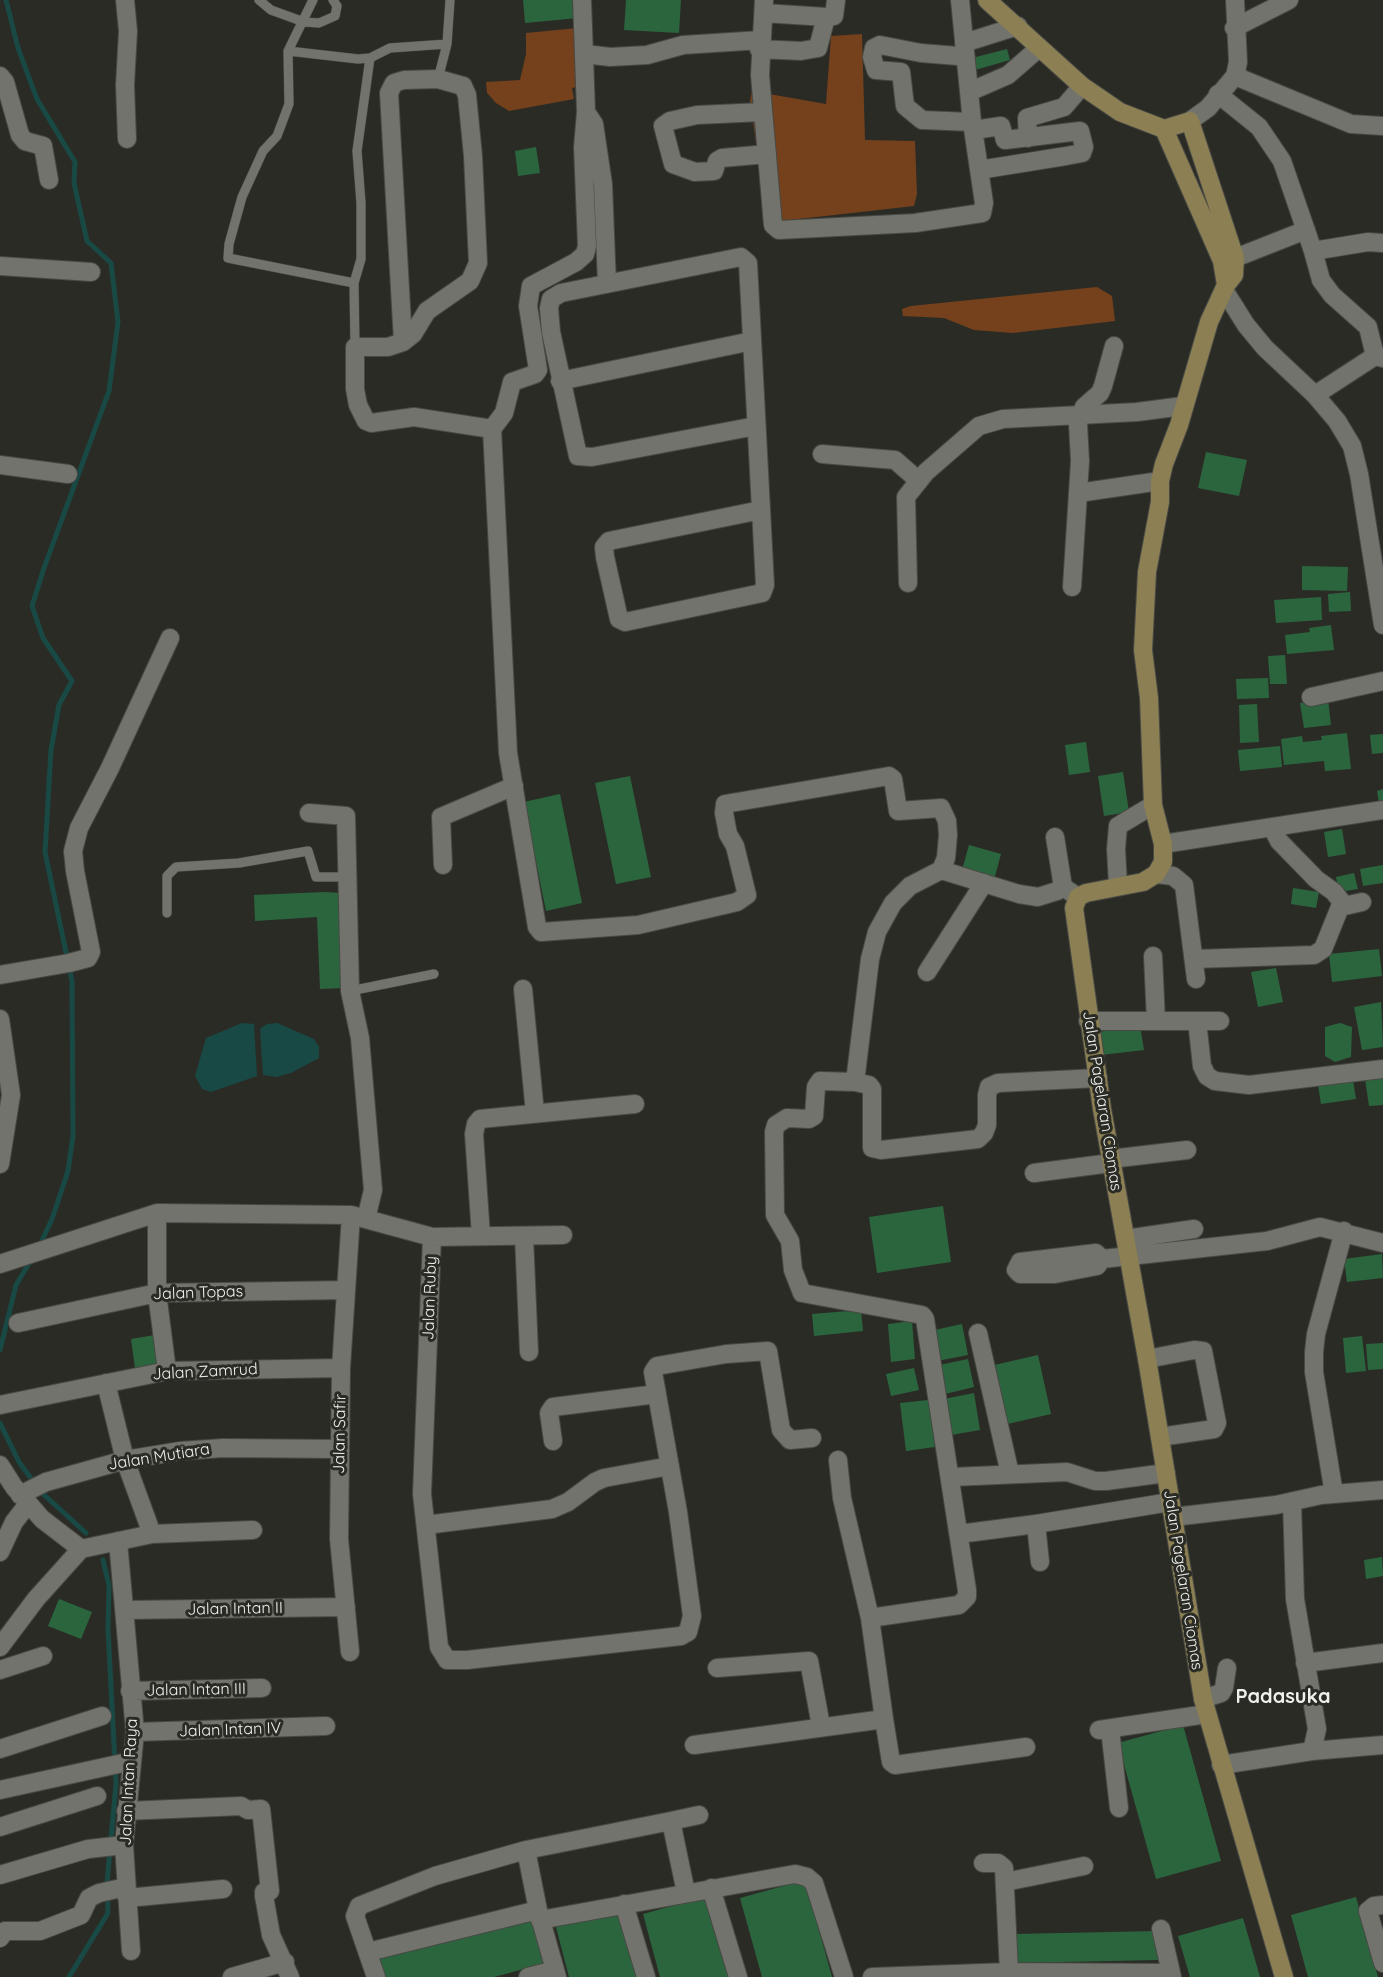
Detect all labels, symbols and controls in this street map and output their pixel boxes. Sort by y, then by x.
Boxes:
street label: Jalan Pagelaran Ciomas [1078,1010,1126,1192]
street label: Jalan Ruby [419,1256,441,1340]
street label: Jalan Topas [153,1282,243,1304]
street label: Jalan Zamrud [152,1360,258,1384]
street label: Jalan Safir [330,1394,350,1474]
street label: Jalan Mutiara [107,1440,211,1474]
street label: Jalan Pagelaran Ciomas [1159,1489,1207,1671]
street label: Jalan Intan II [187,1599,283,1619]
street label: Jalan Intan III [146,1680,246,1700]
district label: Padasuka [1236,1685,1330,1709]
street label: Jalan Intan Raya [116,1718,142,1846]
street label: Jalan Intan IV [178,1719,282,1741]

